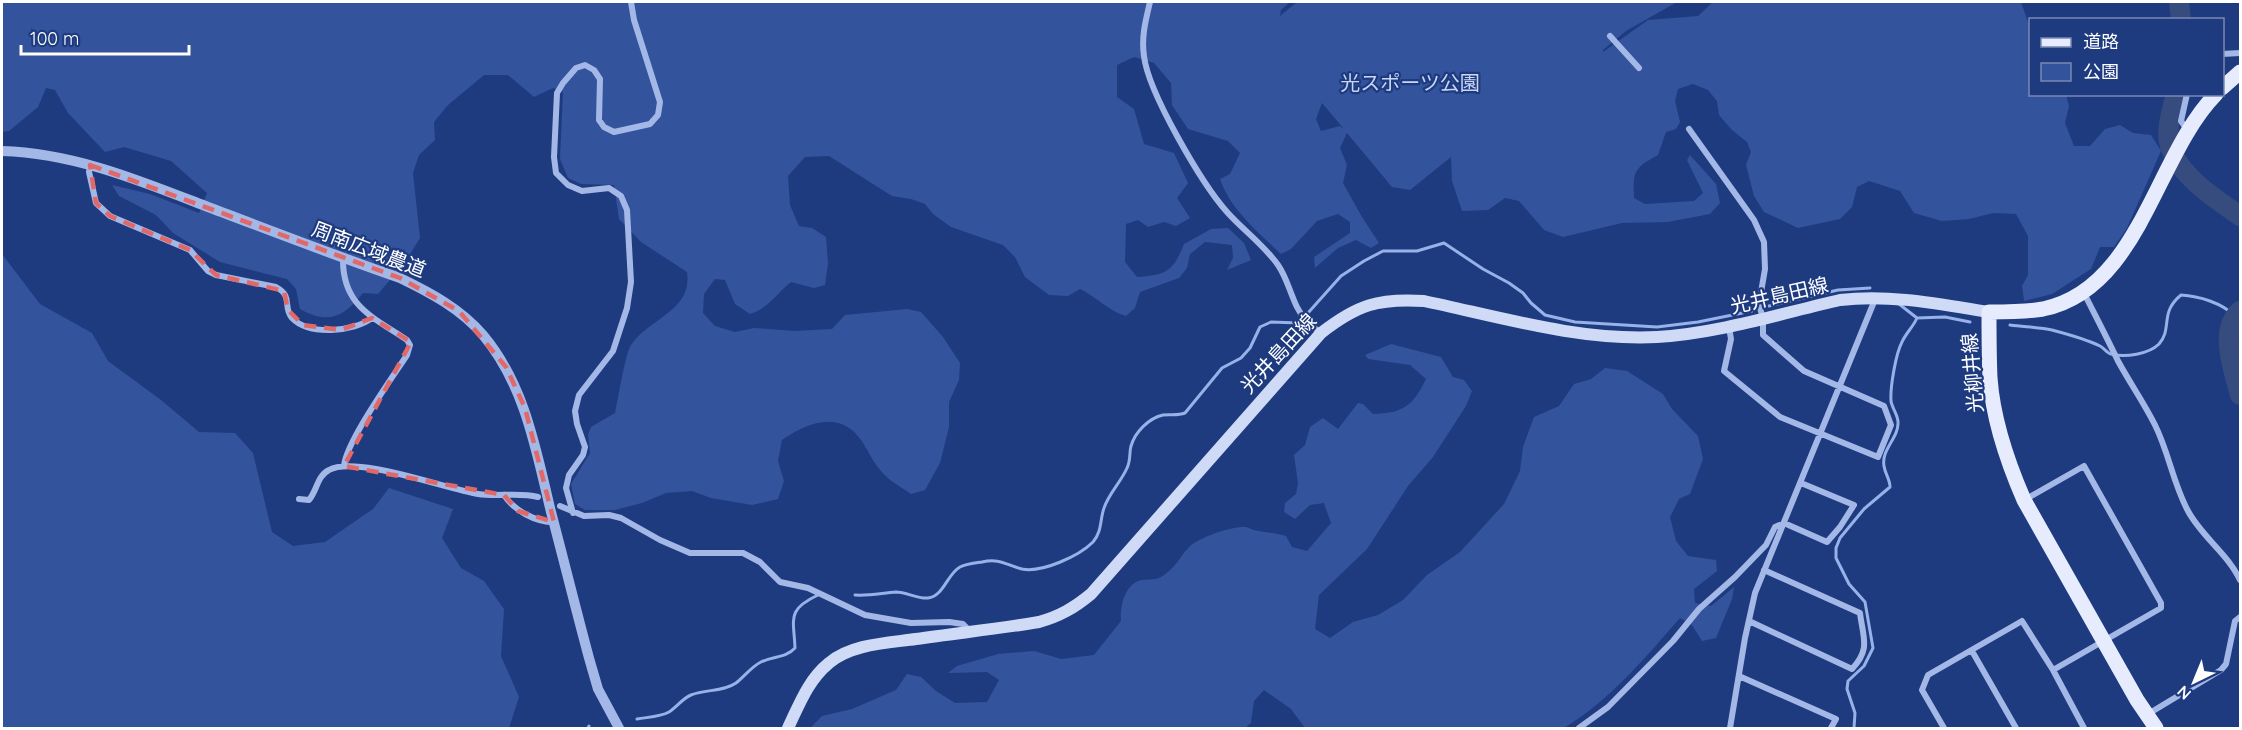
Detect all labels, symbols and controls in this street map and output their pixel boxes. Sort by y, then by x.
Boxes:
scale bar [21,18,189,56]
legend [2029,18,2224,96]
text: 100 m [30,27,79,50]
text: 道路 [2083,30,2119,53]
text: 公園 [2083,60,2119,83]
park label: 光スポーツ公園 [1340,70,1480,95]
street label: 周南広域農道 [309,216,429,282]
street label: 光井島田線 [1727,272,1831,318]
street label: 光井島田線 [1235,308,1321,398]
street label: 光柳井線 [1956,332,1988,414]
north arrow [2164,652,2224,712]
text: N [2173,682,2195,704]

